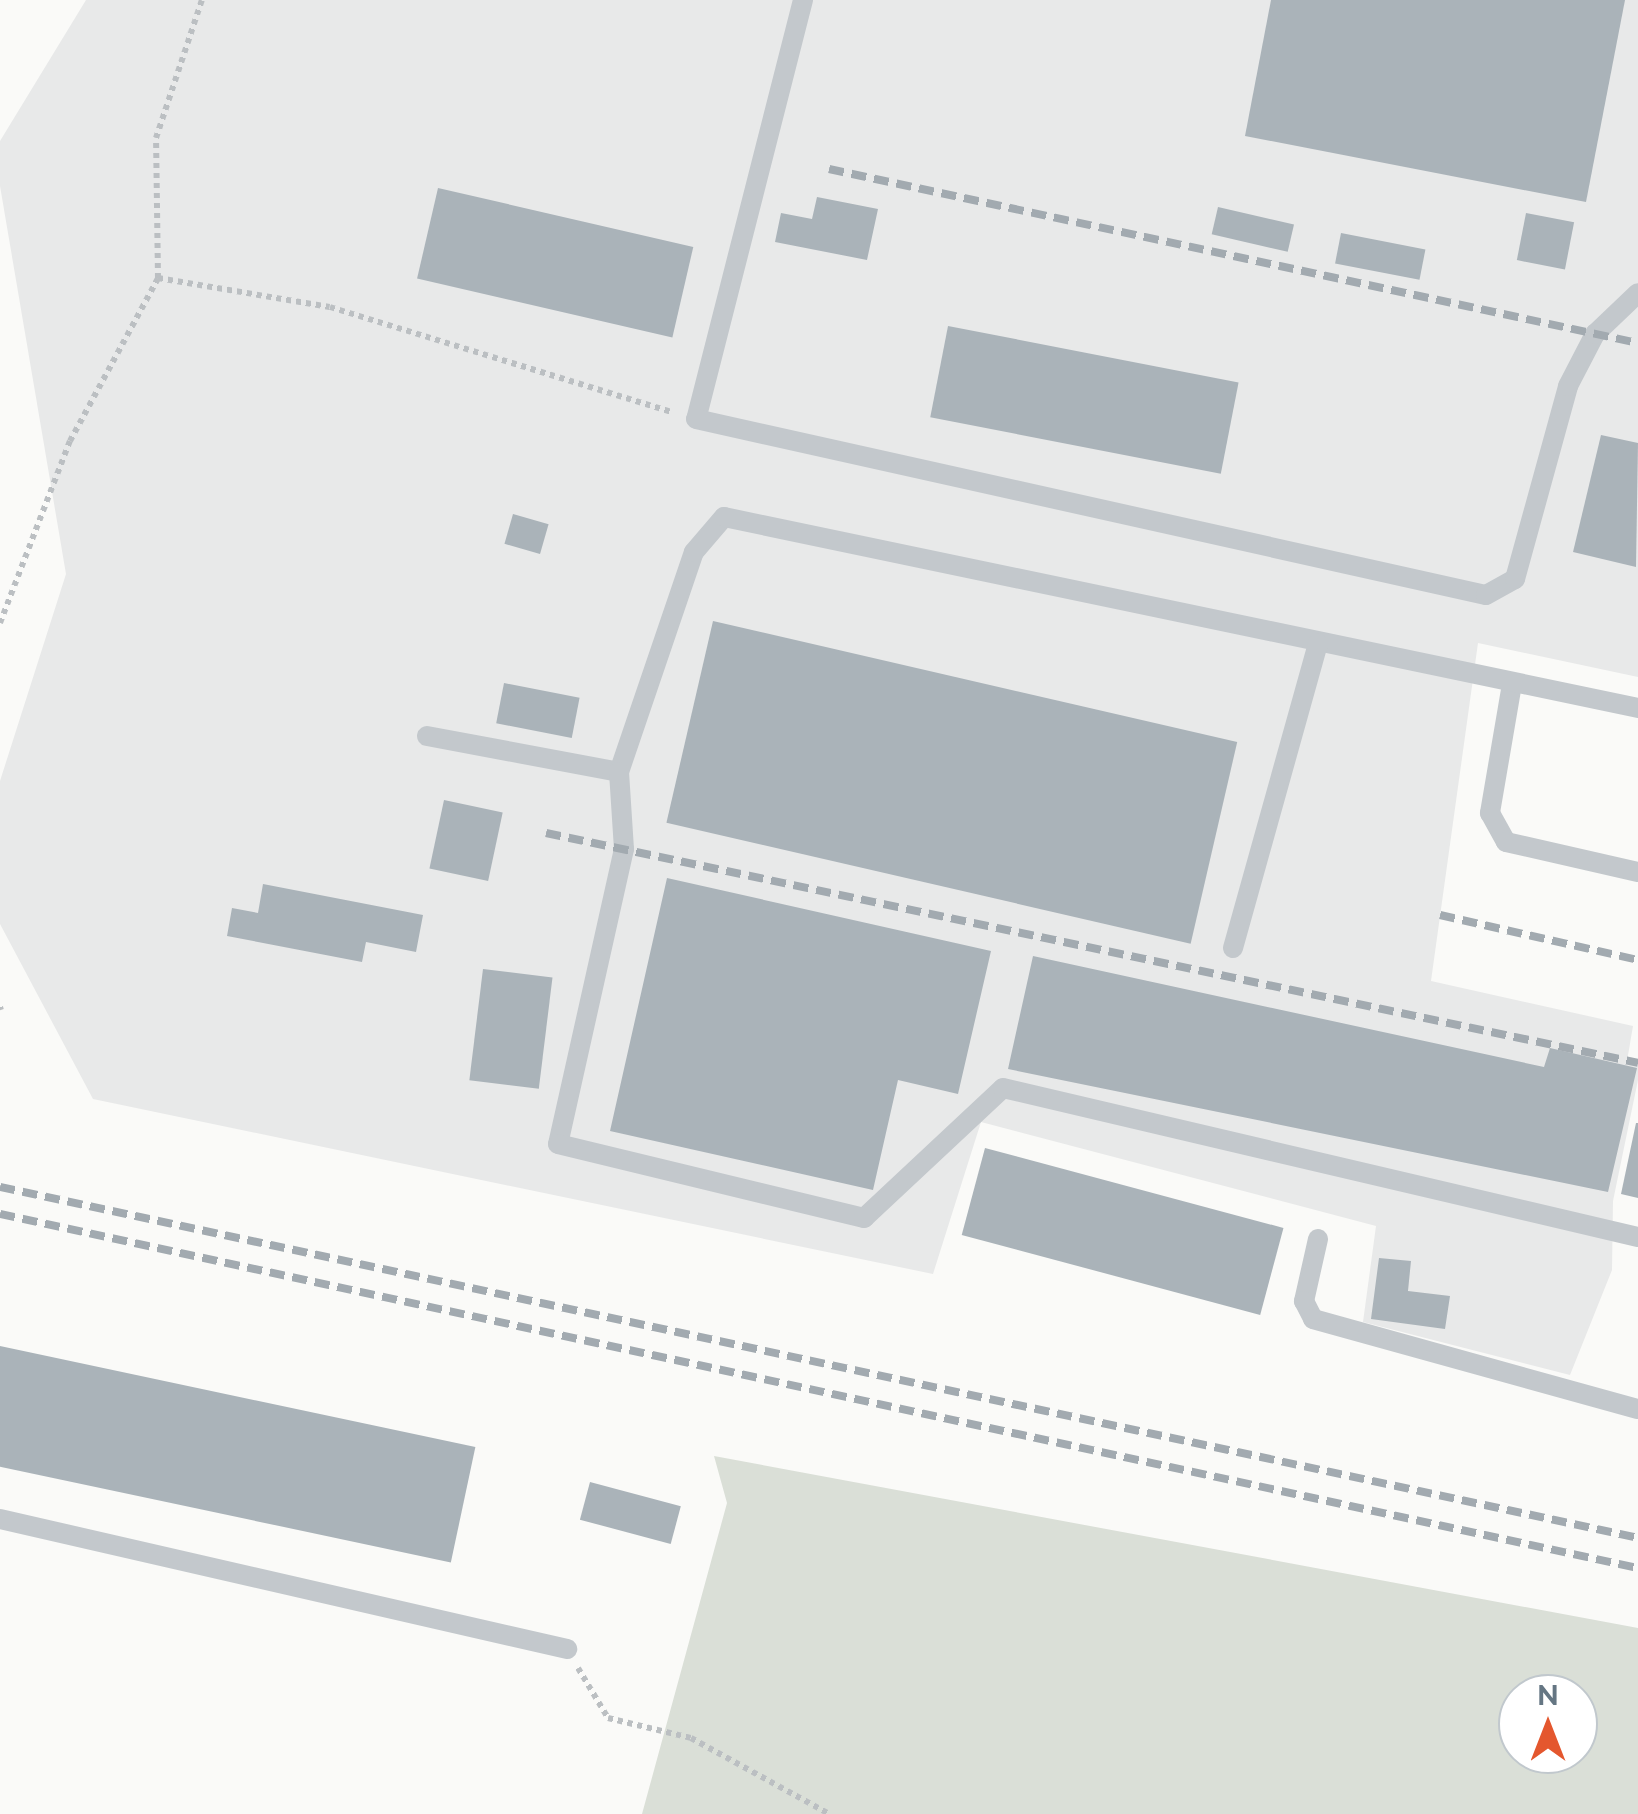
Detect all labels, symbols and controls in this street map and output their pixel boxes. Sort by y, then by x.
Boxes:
north arrow [1498,1674,1598,1774]
text: N [1537,1679,1559,1712]

